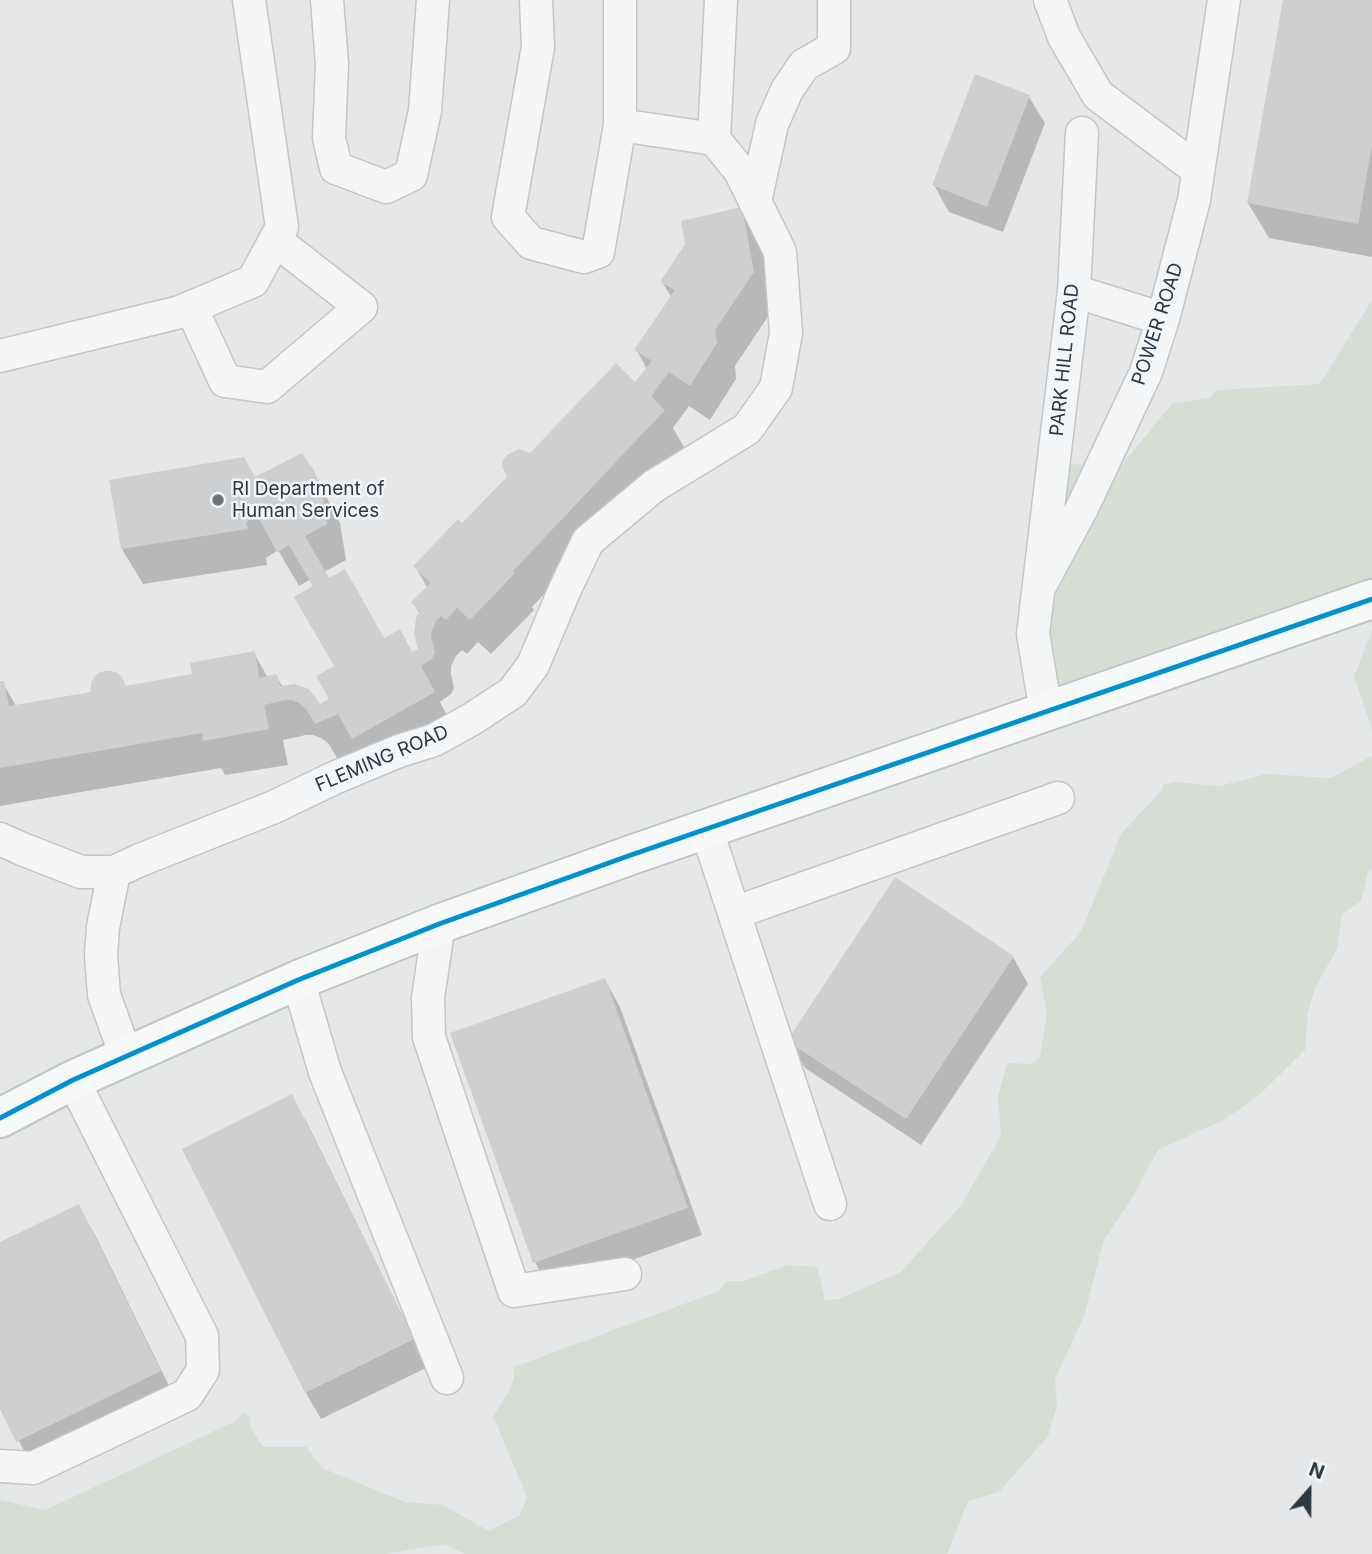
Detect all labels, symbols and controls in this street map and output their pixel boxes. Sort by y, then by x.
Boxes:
street label: POWER ROAD [1127,260,1189,388]
street label: PARK HILL ROAD [1046,283,1084,437]
place label: RI Department of Human Services [232,478,385,522]
marker: RI Department of Human Services [210,492,226,508]
street label: FLEMING ROAD [312,721,452,797]
north arrow [1274,1456,1344,1526]
text: N [1306,1458,1328,1484]

